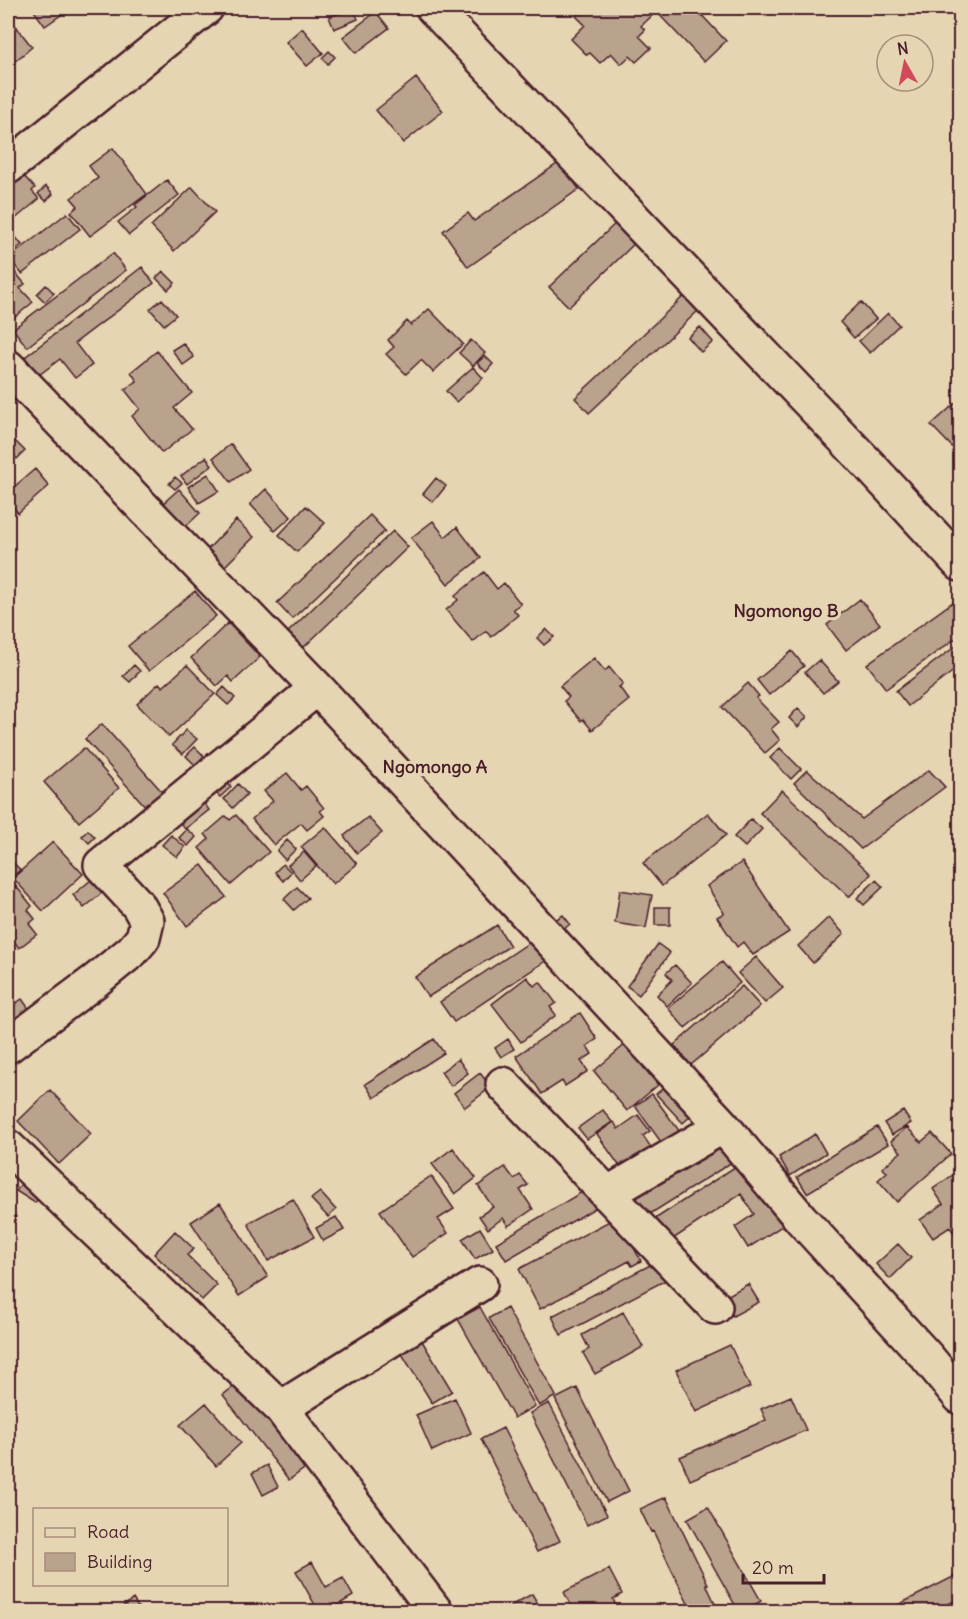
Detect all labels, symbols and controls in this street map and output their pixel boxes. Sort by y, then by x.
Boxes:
north arrow [875,33,935,93]
text: N [896,37,910,59]
district label: Ngomongo B [733,599,839,622]
district label: Ngomongo A [383,755,488,778]
legend [33,1508,228,1586]
text: Road [87,1520,130,1543]
scale bar [743,1547,824,1585]
text: Building [87,1550,152,1573]
text: 20 m [752,1556,794,1579]

